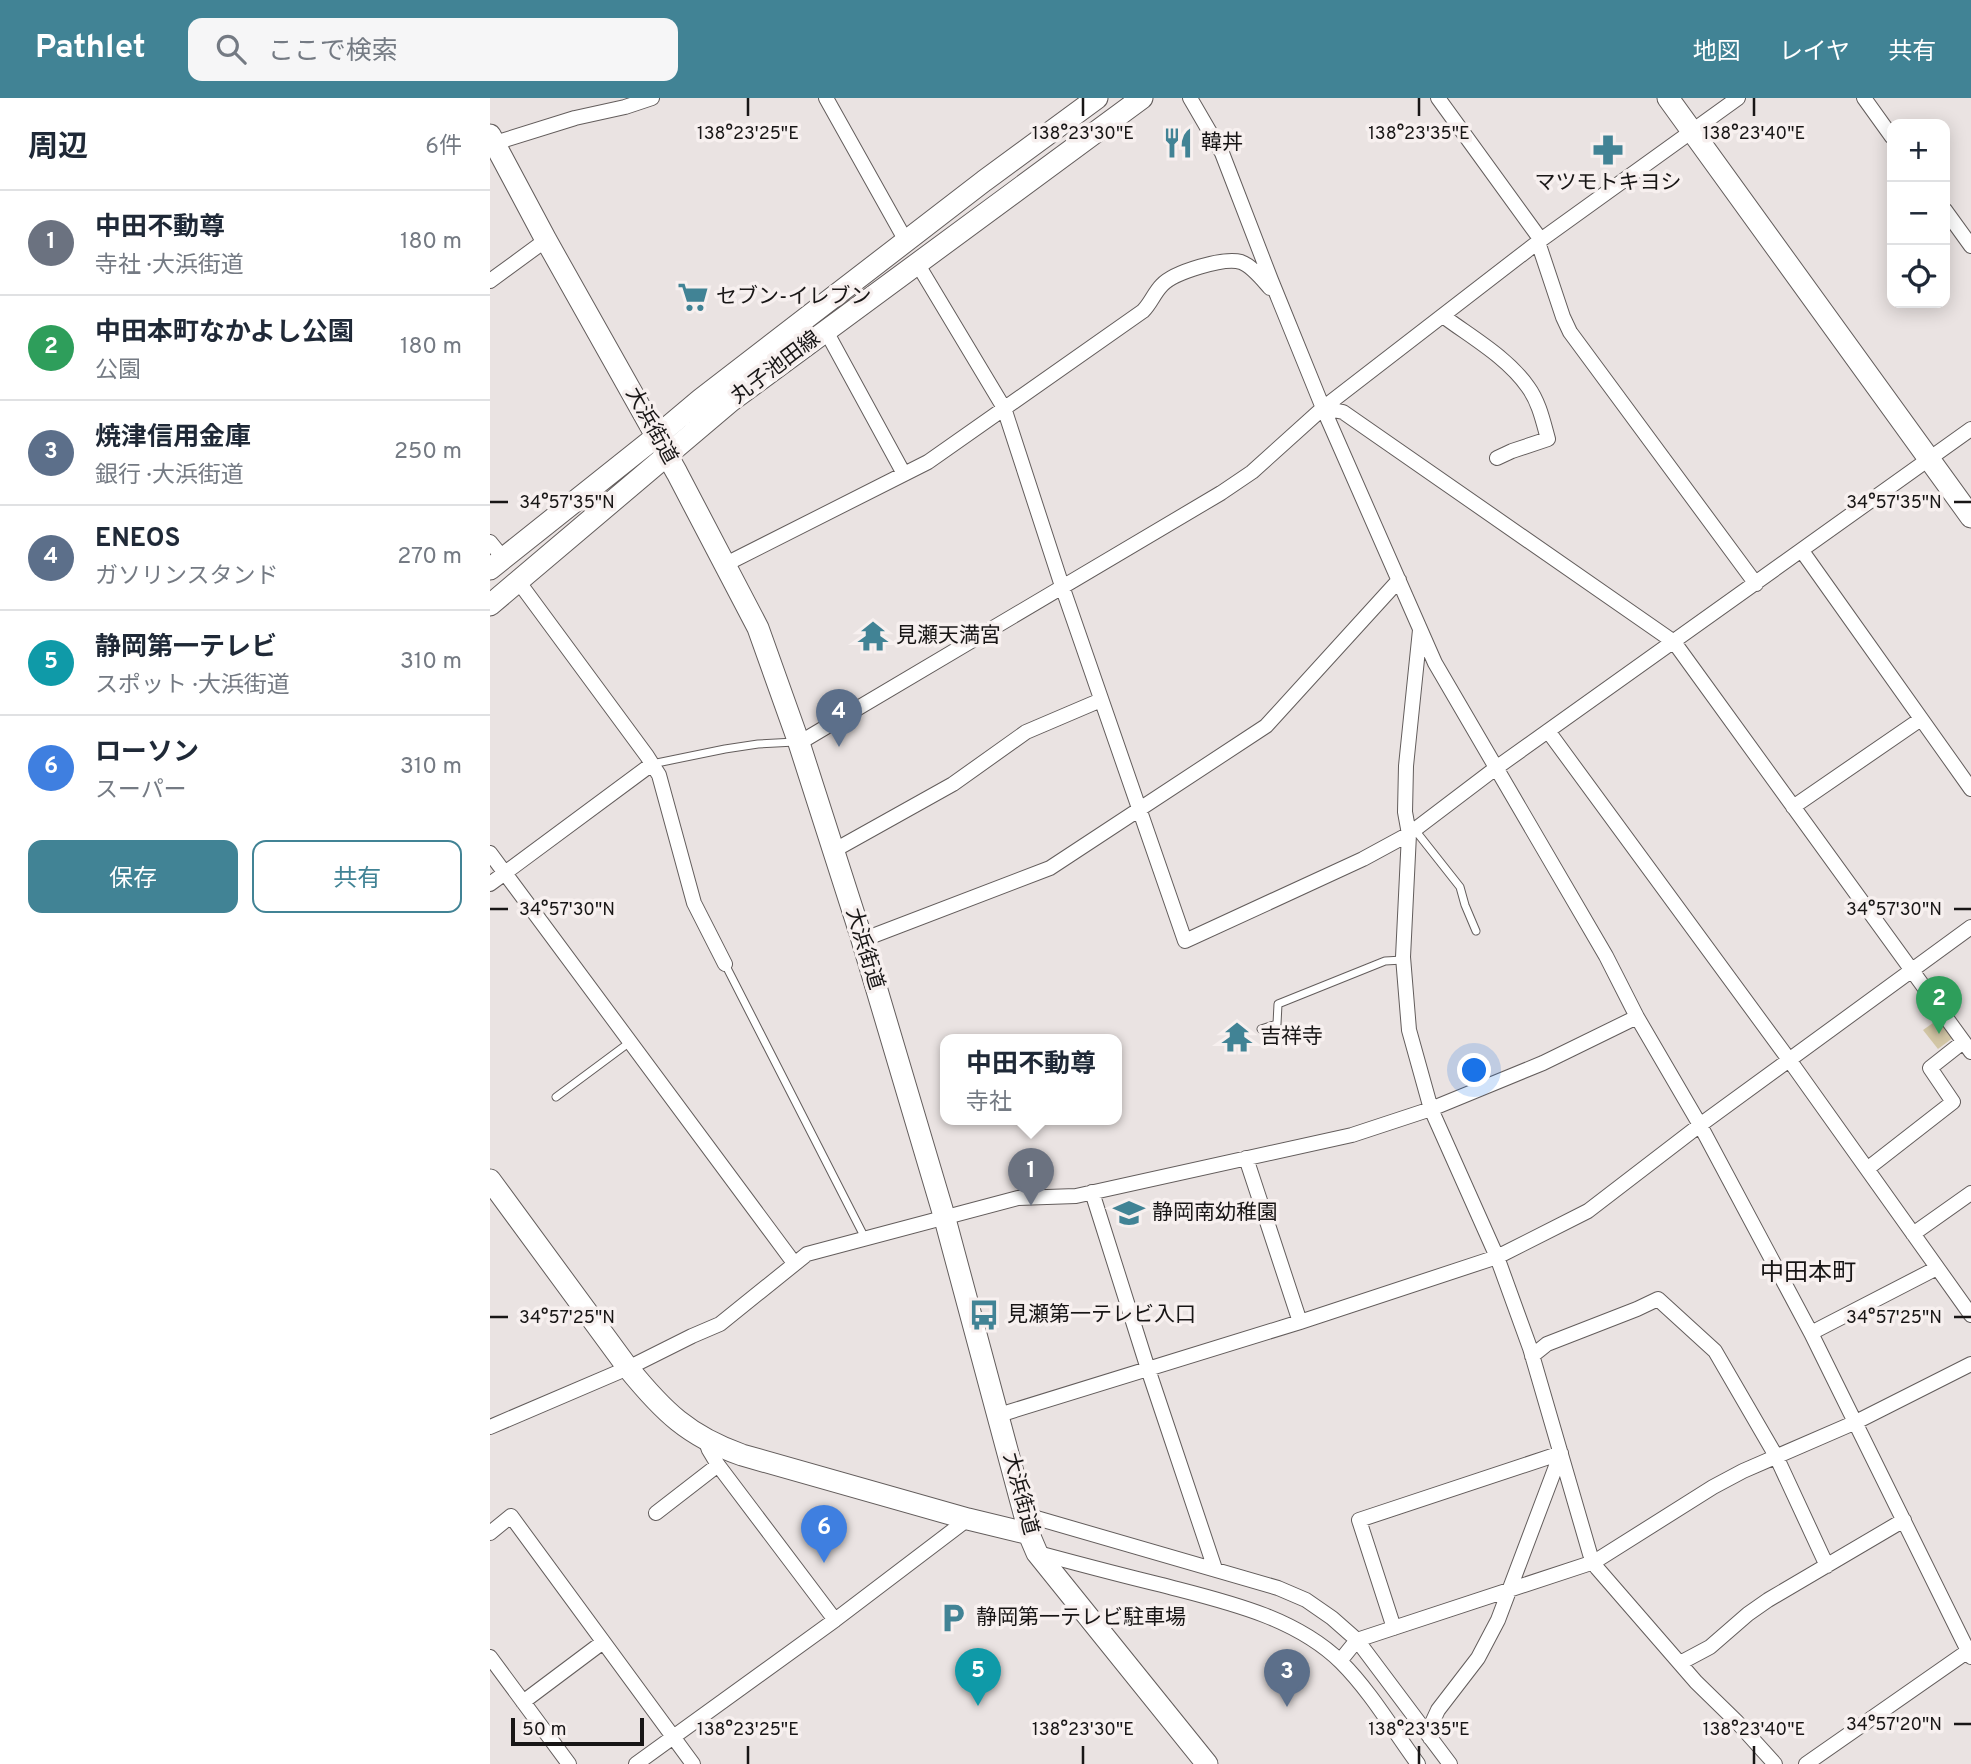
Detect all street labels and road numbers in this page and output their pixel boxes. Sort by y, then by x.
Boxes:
street label: 丸子池田線 [726,326,826,410]
street label: 大浜街道 [619,383,683,469]
street label: 大浜街道 [839,905,889,993]
street label: 大浜街道 [996,1450,1044,1538]

